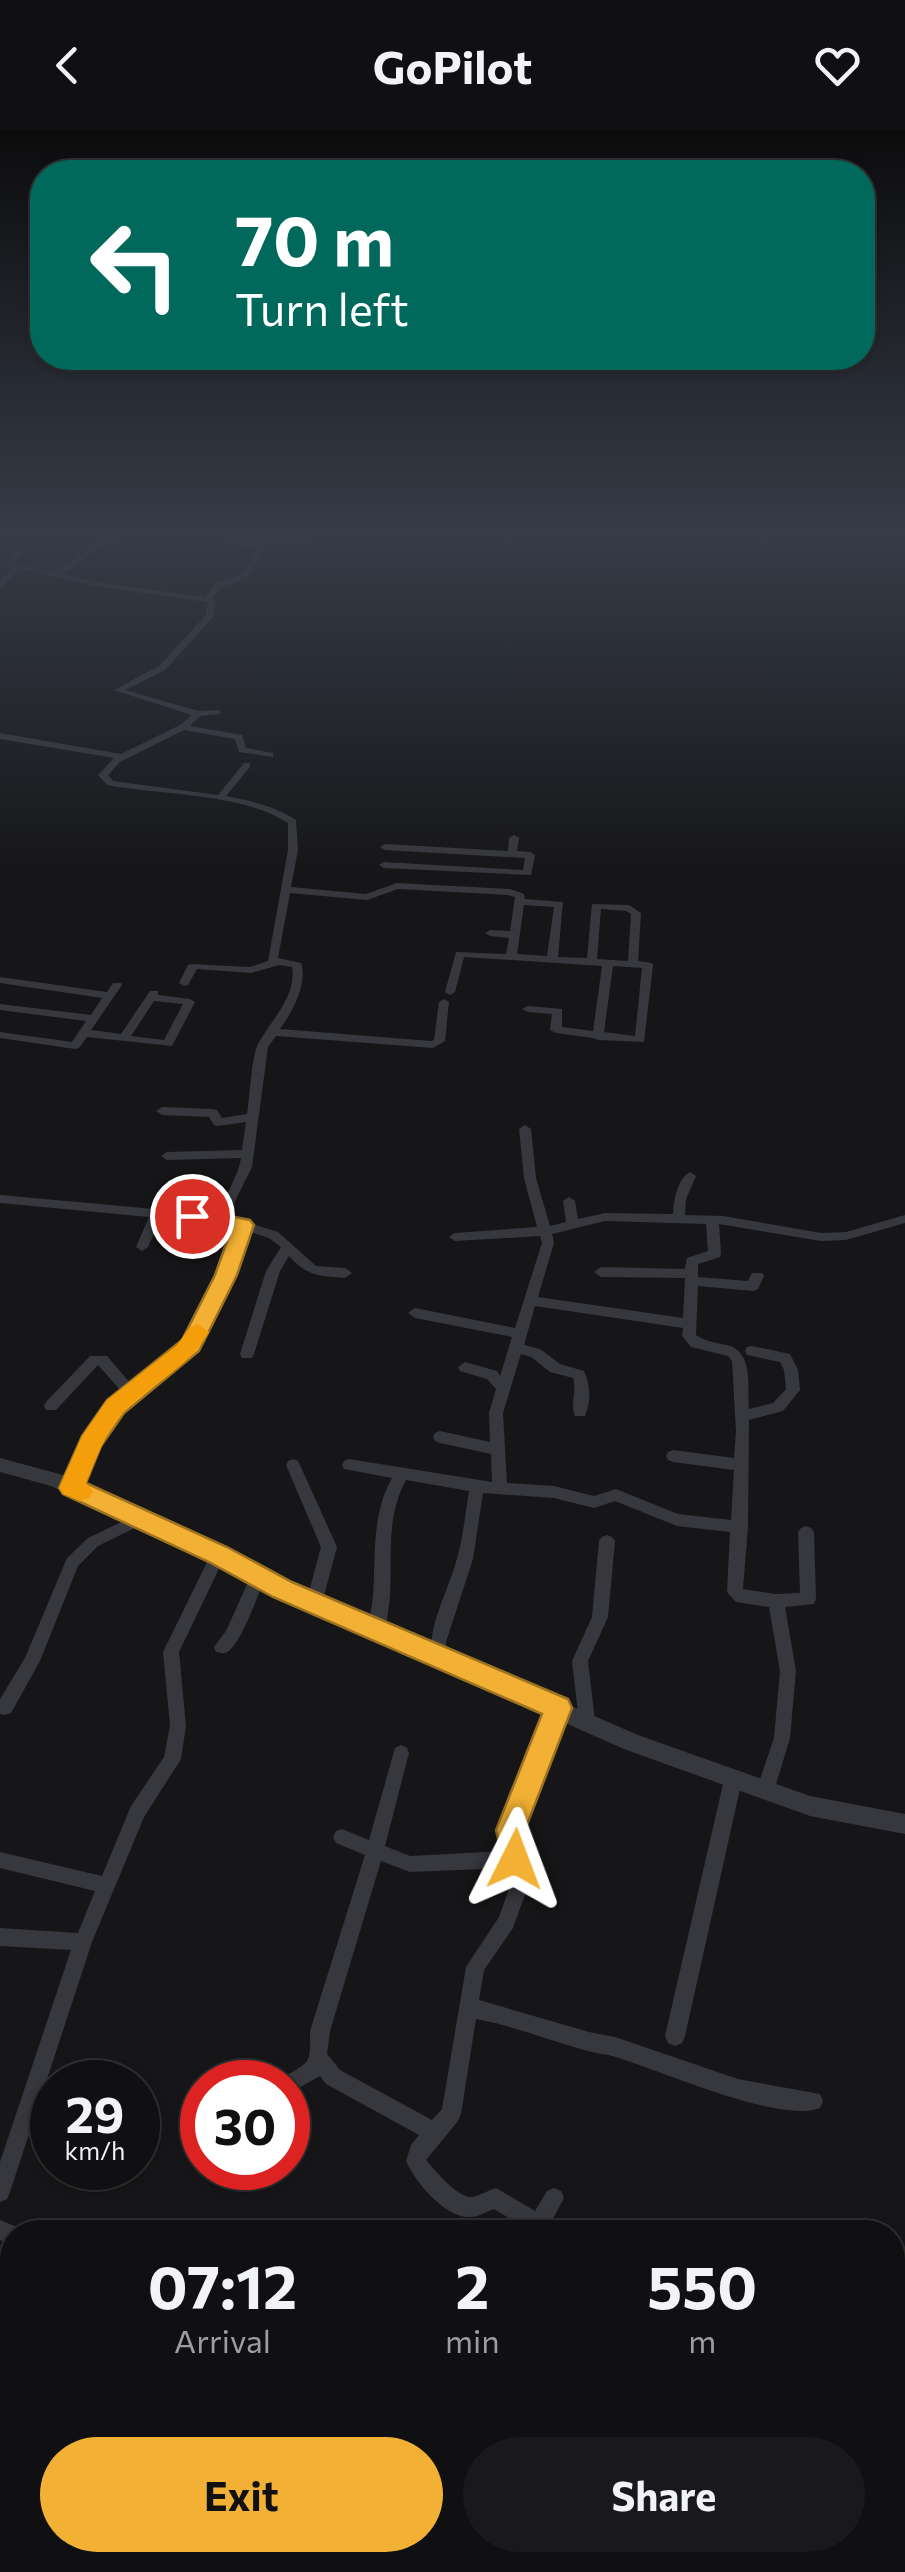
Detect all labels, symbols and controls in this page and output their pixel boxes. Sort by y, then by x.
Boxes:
icon: back [40,38,95,93]
text: GoPilot [373,38,532,93]
icon: heart [810,38,865,93]
text: 70 m [235,195,394,280]
icon: left [70,200,200,330]
text: Turn left [235,280,409,335]
pin [150,1174,235,1259]
icon: arrive [165,1189,220,1244]
position arrow [463,1807,567,1911]
speed limit sign: 30 [180,2060,310,2190]
text: 29 [65,2082,124,2143]
text: km/h [65,2135,125,2165]
text: 07:12 [148,2248,297,2321]
text: 2 [455,2248,489,2321]
text: 550 [647,2248,757,2321]
text: Arrival [174,2320,271,2360]
text: min [445,2320,500,2360]
text: m [688,2320,716,2360]
button: Exit [40,2437,443,2552]
button: Share [463,2437,865,2552]

